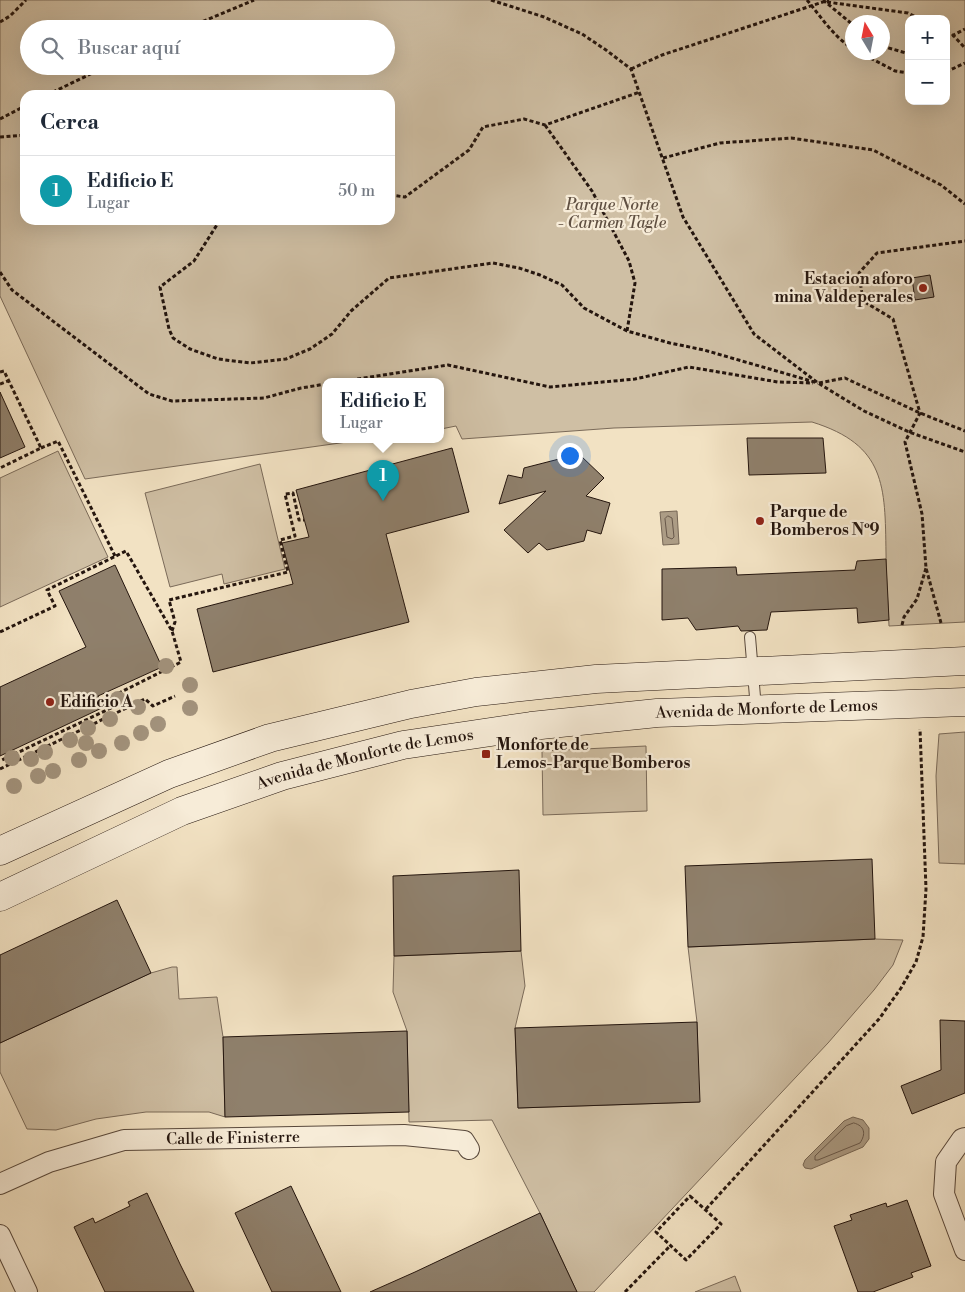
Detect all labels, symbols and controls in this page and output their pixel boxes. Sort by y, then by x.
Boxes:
north arrow [845,15,890,60]
map controls [905,15,950,105]
button: + [905,15,950,60]
search box [20,20,395,75]
icon: search [38,34,66,62]
text: Buscar aquí [78,36,180,60]
button: − [905,60,950,105]
text: Cerca [40,110,99,136]
text: Edificio E [87,169,173,193]
text: 1 [52,181,60,201]
text: 50 m [338,181,375,201]
text: Lugar [87,193,130,213]
park label: Parque Norte - Carmen Tagle [558,195,667,233]
place label: Estacion aforo mina Valdeperales [774,269,913,307]
marker: Estacion aforo mina Valdeperales [917,282,929,294]
popup [322,378,444,443]
text: Edificio E [340,389,426,413]
text: Lugar [340,413,383,433]
your location [557,443,583,469]
pin: 1 [367,460,399,501]
place label: Parque de Bomberos Nº9 [770,502,880,540]
marker: Parque de Bomberos Nº9 [754,515,766,527]
place label: Edificio A [60,692,134,712]
street label: Avenida de Monforte de Lemos [654,695,878,723]
marker: Edificio A [44,696,56,708]
street label: Avenida de Monforte de Lemos [253,725,475,795]
place label: Monforte de Lemos-Parque Bomberos [496,735,690,773]
marker: Monforte de Lemos-Parque Bomberos [480,748,492,760]
street label: Calle de Finisterre [166,1127,300,1149]

